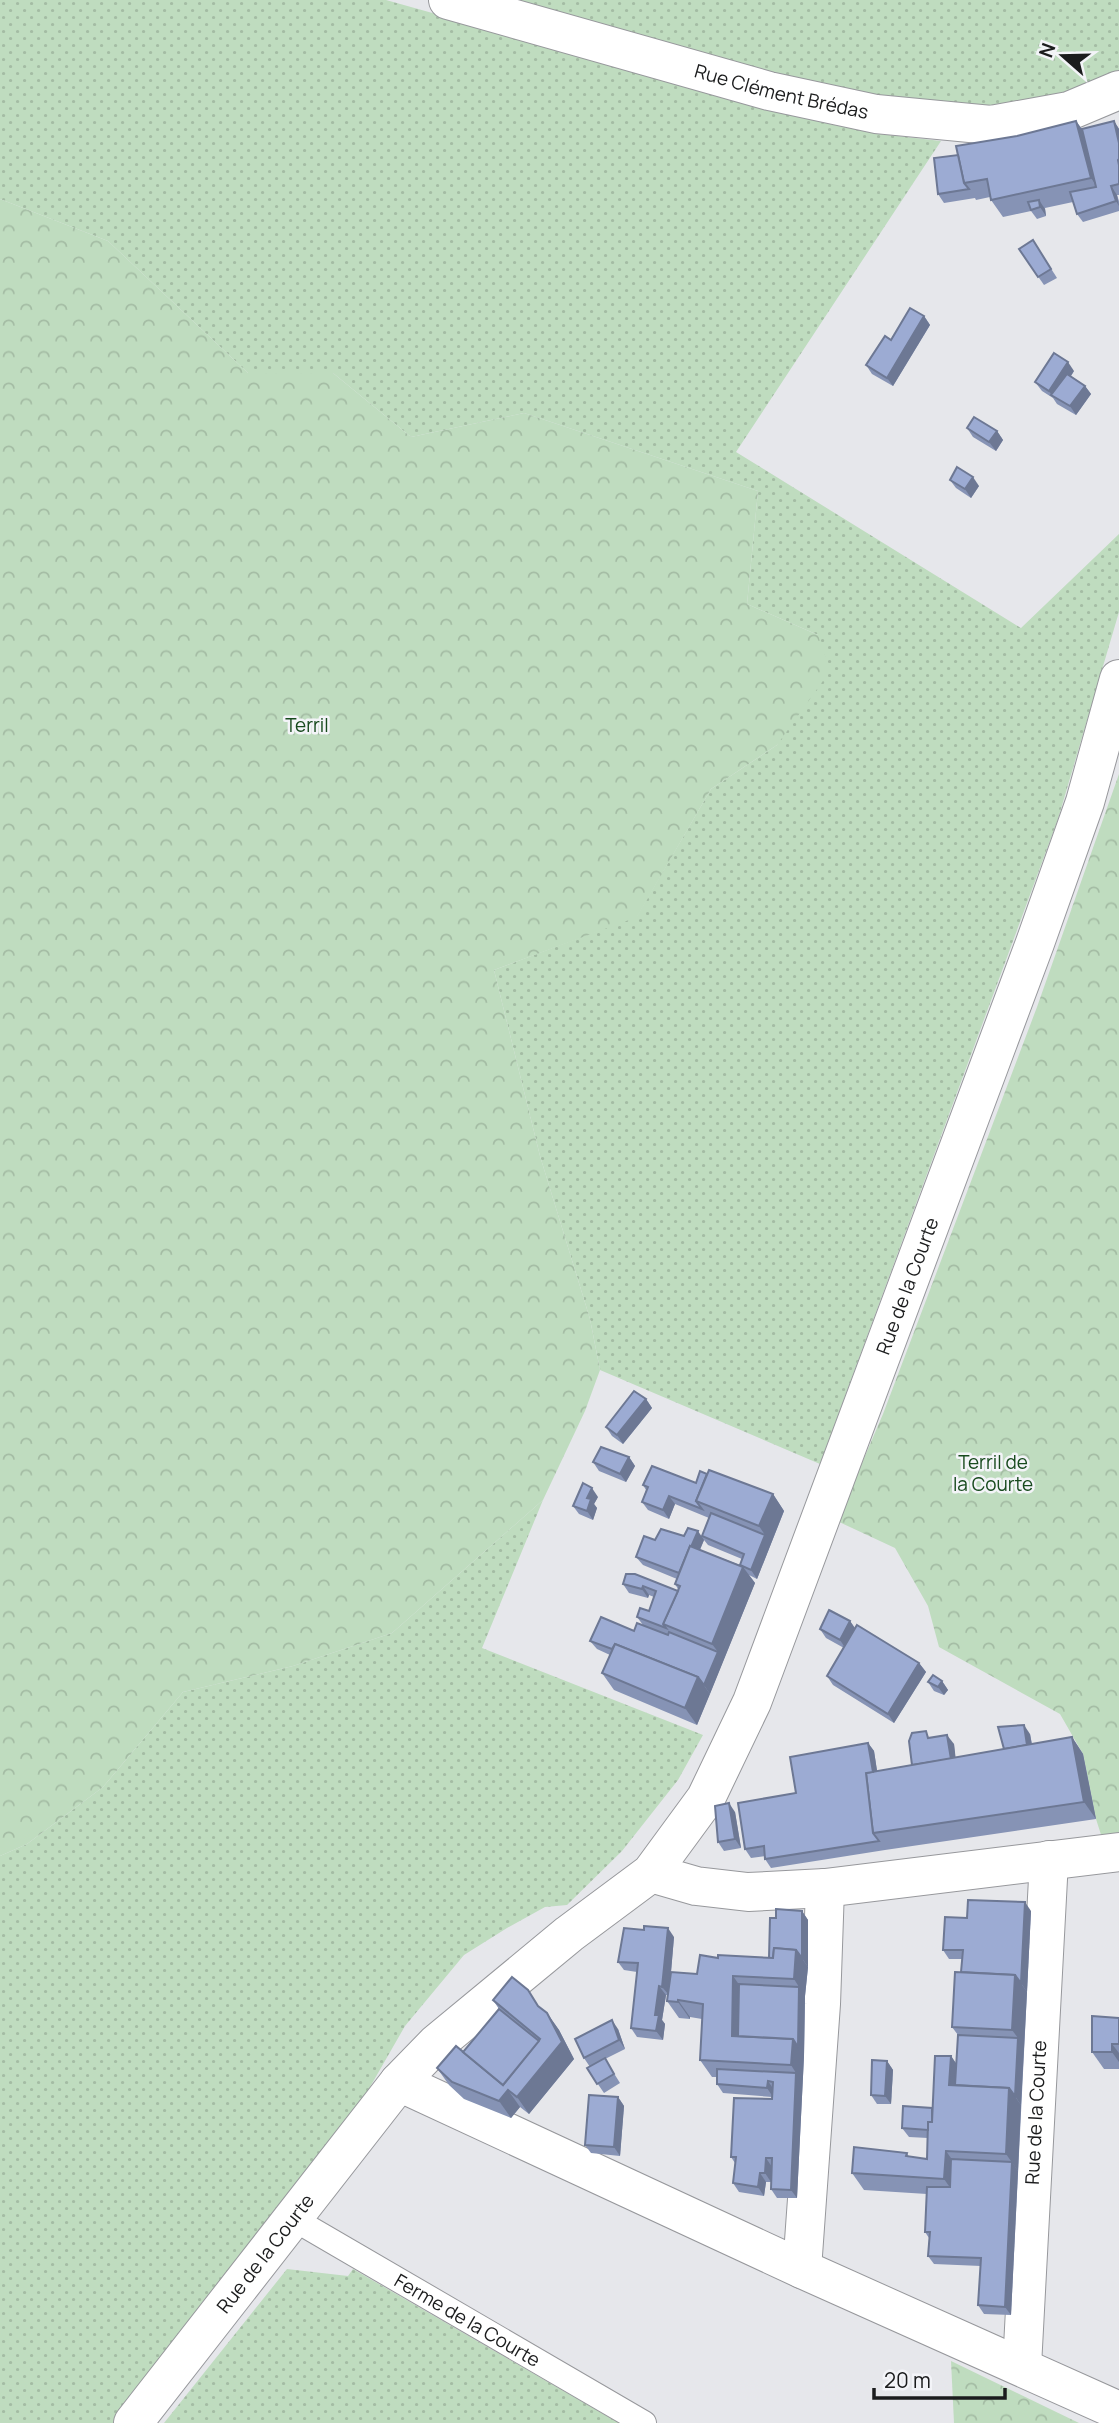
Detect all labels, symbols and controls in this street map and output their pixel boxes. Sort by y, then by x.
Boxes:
north arrow [1028,21,1098,91]
text: N [1032,39,1062,61]
street label: Rue Clément Brédas [692,58,871,125]
park label: Terril [285,712,329,738]
street label: Rue de la Courte [870,1213,945,1358]
park label: Terril de la Courte [953,1449,1033,1497]
street label: Rue de la Courte [1019,2039,1052,2185]
street label: Rue de la Courte [211,2188,320,2318]
street label: Ferme de la Courte [390,2268,545,2373]
scale bar [874,2356,1005,2400]
text: 20 m [884,2366,931,2394]

